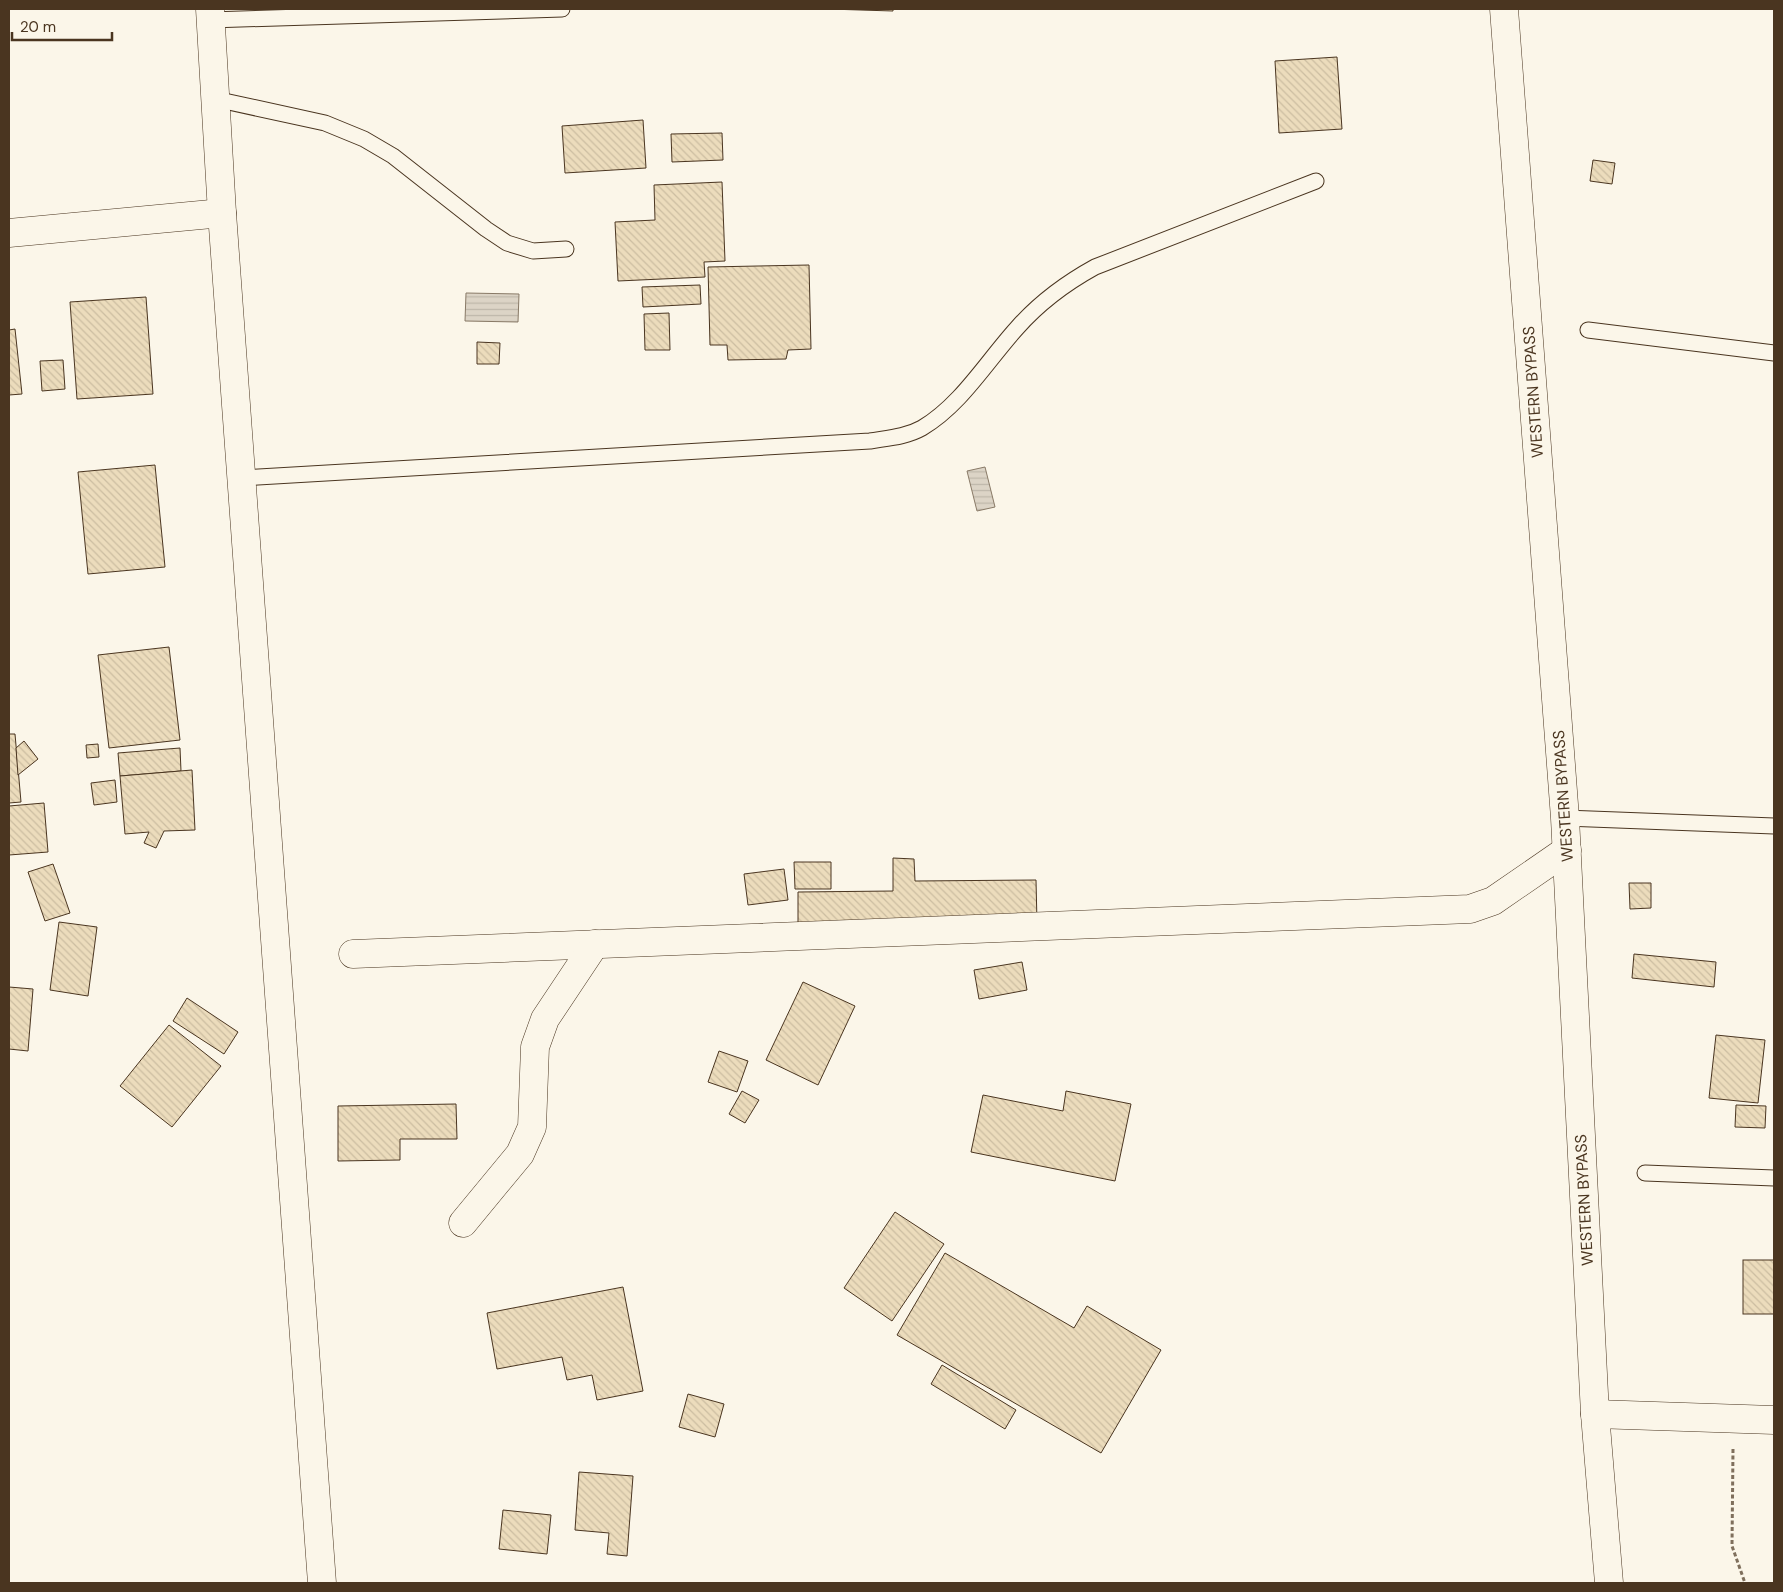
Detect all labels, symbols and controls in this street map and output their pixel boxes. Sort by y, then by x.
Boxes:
scale bar [12,10,112,42]
text: 20 m [20,17,56,37]
street label: WESTERN BYPASS [1518,325,1548,459]
street label: WESTERN BYPASS [1548,729,1578,863]
street label: WESTERN BYPASS [1570,1134,1598,1266]

